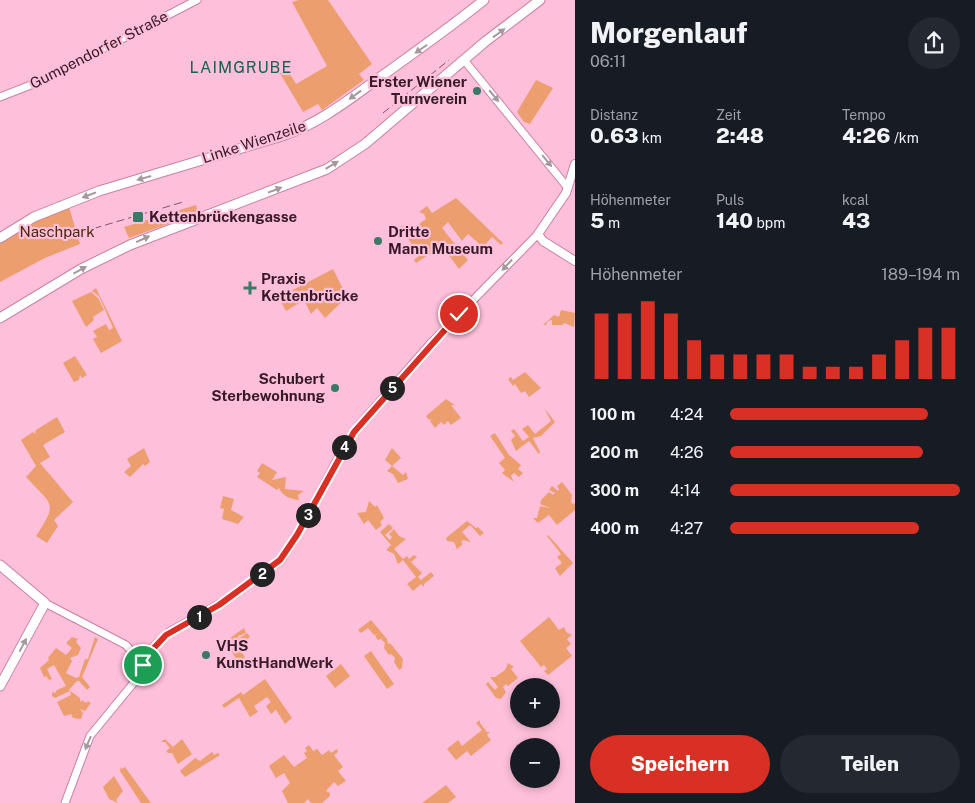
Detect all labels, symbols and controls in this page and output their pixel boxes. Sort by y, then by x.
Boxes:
street label: Gumpendorfer Straße [27,7,171,92]
text: Morgenlauf [590,16,747,49]
button: share [908,17,960,69]
one-way arrow [492,28,506,38]
one-way arrow [415,44,428,54]
text: 06:11 [590,52,626,71]
district label: LAIMGRUBE [190,58,292,77]
place label: Erster Wiener Turnverein [369,73,467,107]
marker: Erster Wiener Turnverein [471,85,483,97]
one-way arrow [489,89,500,102]
one-way arrow [348,90,362,100]
text: Distanz [590,107,638,123]
text: Zeit [716,107,742,123]
text: Tempo [842,107,886,123]
street label: Linke Wienzeile [200,117,308,166]
text: 0.63 [590,123,638,148]
text: 2:48 [716,123,764,148]
text: 4:26 [842,123,891,148]
text: km [638,130,662,146]
text: /km [891,130,919,146]
one-way arrow [541,154,552,167]
one-way arrow [325,161,338,170]
one-way arrow [136,174,151,182]
one-way arrow [268,186,283,194]
one-way arrow [82,191,96,199]
text: Höhenmeter [590,192,671,208]
text: Puls [716,192,744,208]
text: kcal [842,192,869,208]
place label: Kettenbrückengasse [149,208,297,225]
text: 5 [590,208,605,233]
text: 140 [716,208,753,233]
text: 43 [842,208,870,233]
marker: Kettenbrückengasse [131,210,145,224]
text: m [605,215,620,231]
text: bpm [753,215,785,231]
park label: Naschpark [19,223,95,240]
place label: Dritte Mann Museum [388,223,493,257]
one-way arrow [136,235,150,243]
marker: Dritte Mann Museum [372,235,384,247]
one-way arrow [501,259,513,271]
one-way arrow [74,265,87,274]
text: Höhenmeter [590,265,683,284]
text: 189–194 m [881,265,960,284]
place label: Praxis Kettenbrücke [261,270,358,304]
marker: Praxis Kettenbrücke [243,281,257,295]
pin [438,293,480,335]
icon: check [445,300,473,328]
place label: Schubert Sterbewohnung [211,370,326,404]
pin: 5 [380,376,404,400]
text: 5 [388,380,397,396]
marker: Schubert Sterbewohnung [329,382,341,394]
text: 100 m [590,405,635,424]
text: 4:24 [670,405,704,424]
pin: 4 [332,434,356,460]
text: 4 [340,439,349,455]
text: 200 m [590,443,639,462]
text: 4:26 [670,443,703,462]
text: 300 m [590,481,639,500]
text: 4:14 [670,481,700,500]
pin: 3 [296,502,320,528]
text: 3 [304,507,313,523]
text: 400 m [590,519,639,538]
text: 4:27 [670,519,703,538]
pin: 2 [250,562,274,586]
text: 2 [258,566,267,582]
pin: 1 [186,604,212,630]
text: 1 [197,609,203,625]
place label: VHS KunstHandWerk [216,637,334,671]
one-way arrow [18,638,27,651]
pin [122,644,164,686]
marker: VHS KunstHandWerk [200,649,212,661]
icon: arrive [129,651,157,679]
map controls [510,678,560,788]
button: + [510,678,560,728]
button: Speichern [590,735,770,793]
button: Teilen [780,735,960,793]
one-way arrow [83,736,91,750]
button: − [510,738,560,788]

